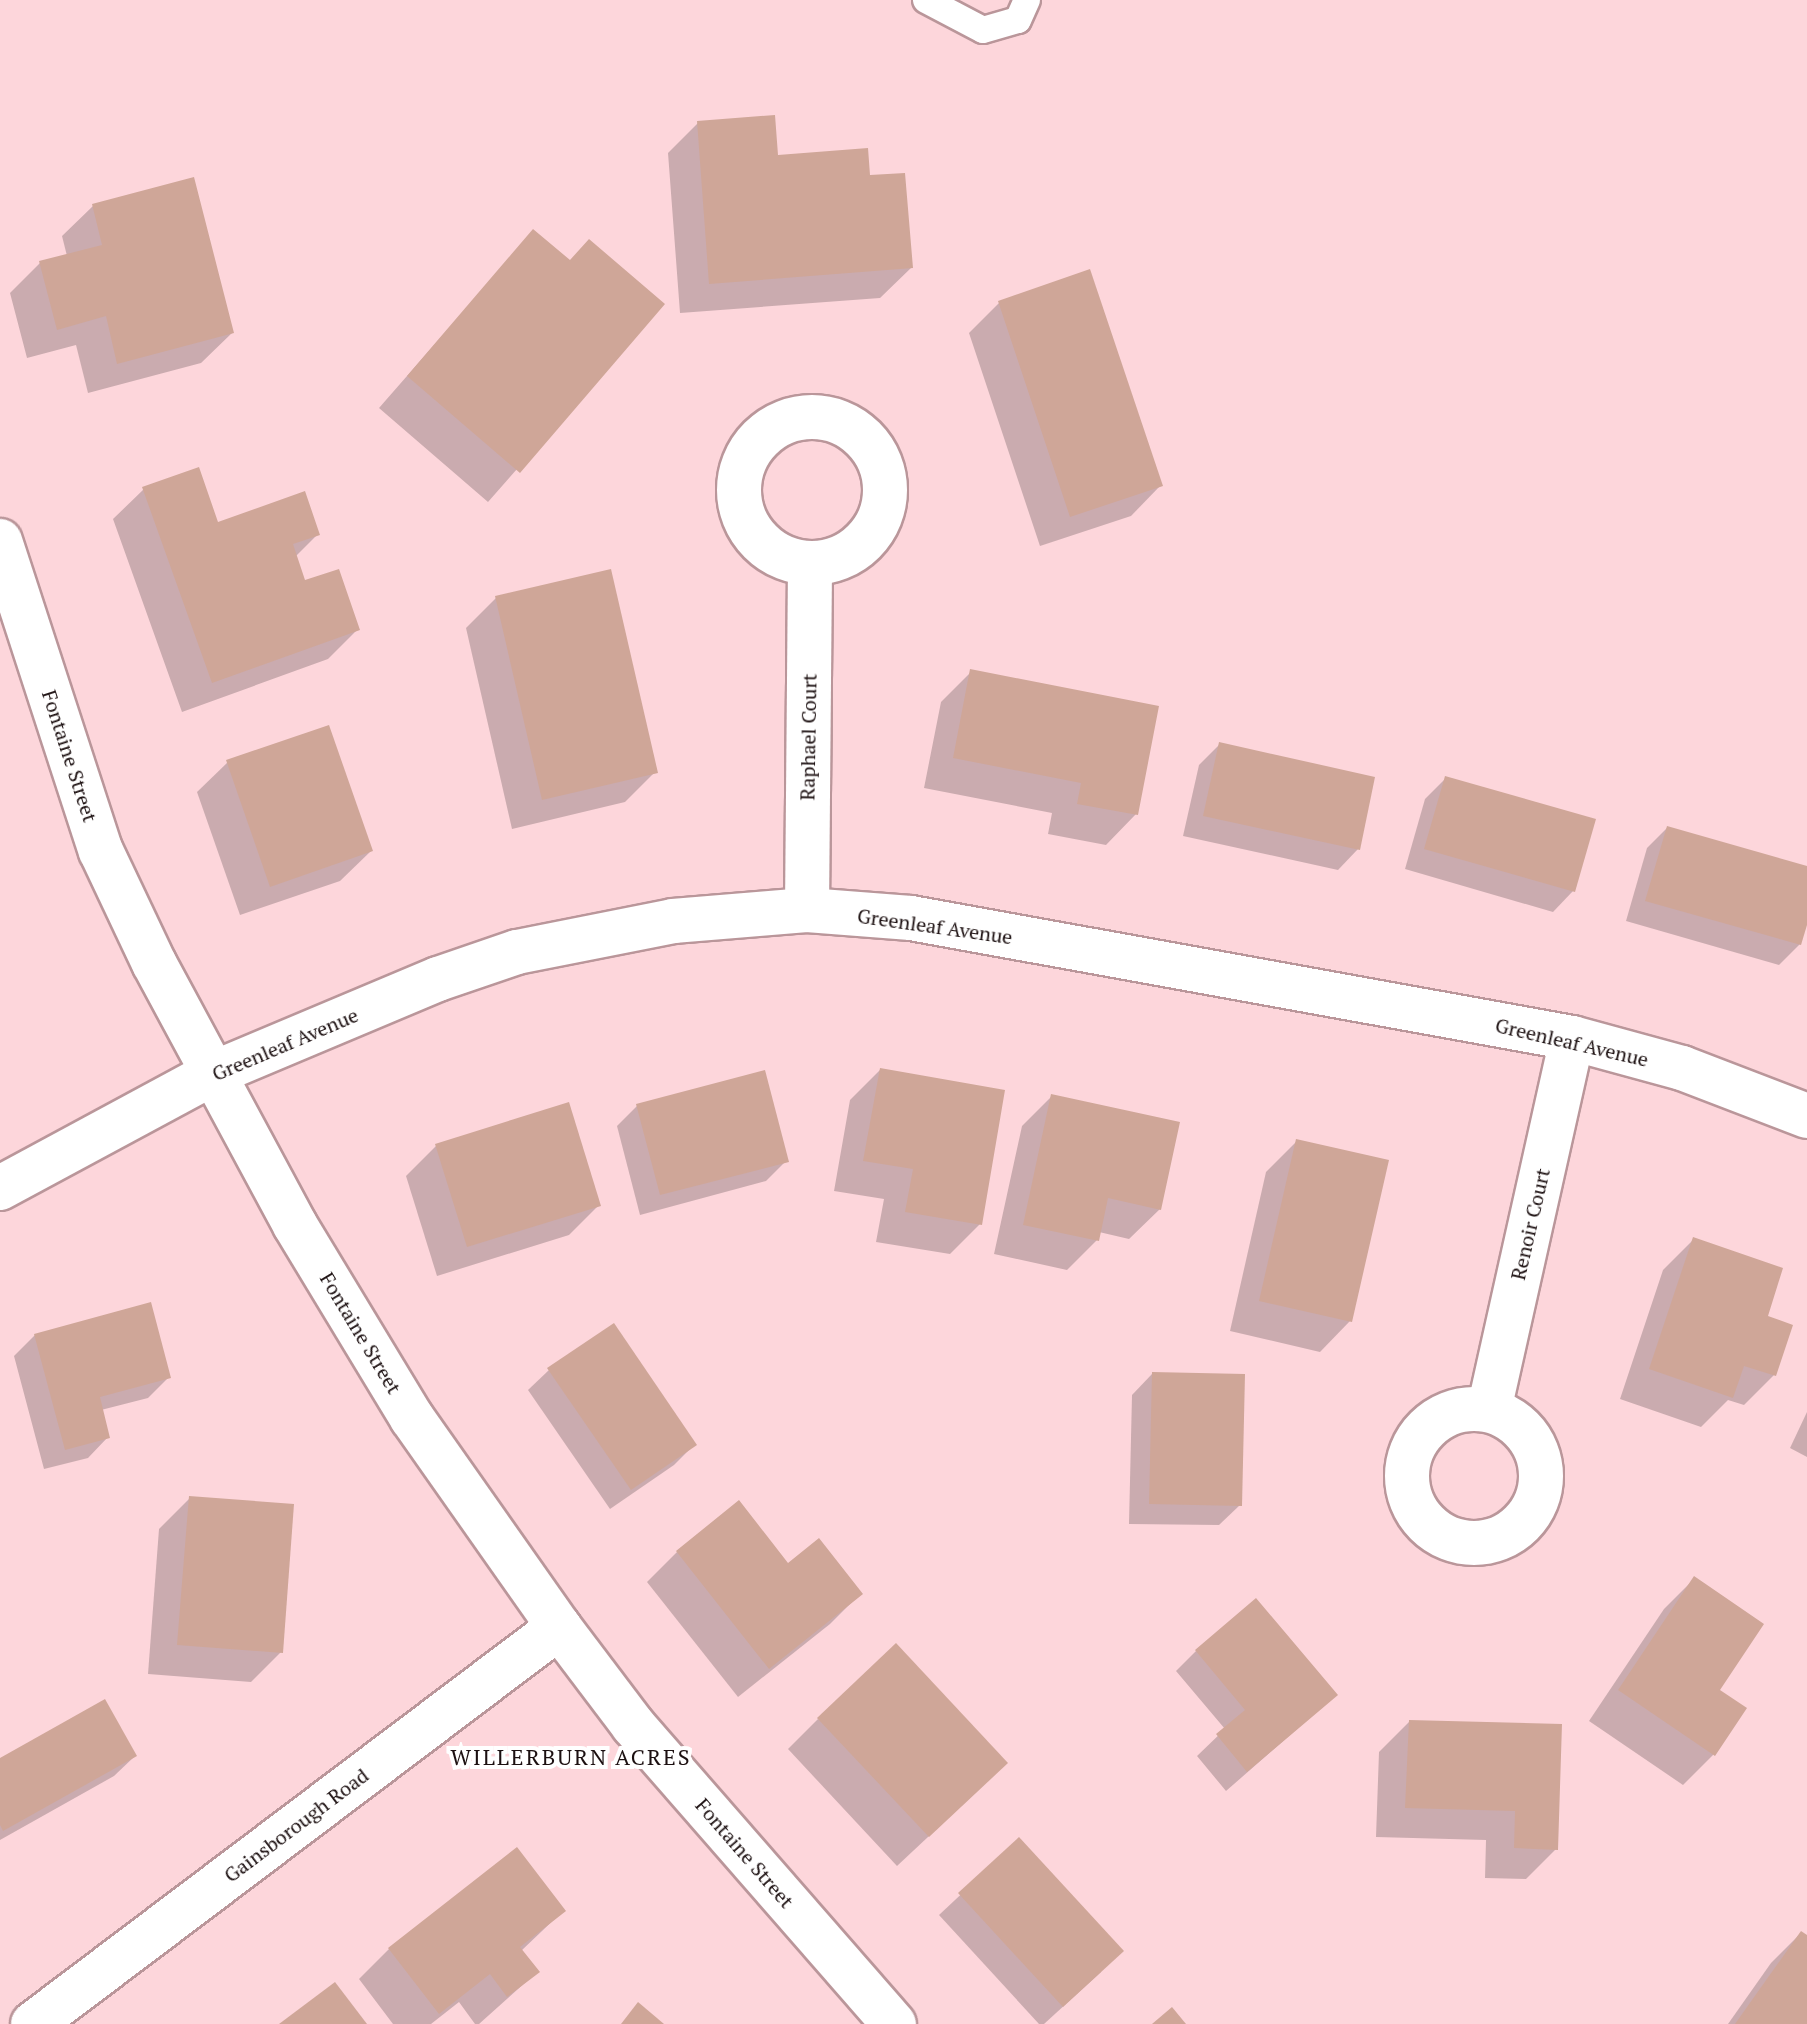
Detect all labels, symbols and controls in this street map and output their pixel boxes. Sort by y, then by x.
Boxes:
street label: Raphael Court [795,673,821,801]
street label: Fontaine Street [37,687,103,825]
street label: Greenleaf Avenue [856,903,1014,949]
street label: Greenleaf Avenue [208,1002,362,1086]
street label: Greenleaf Avenue [1493,1013,1651,1071]
street label: Renoir Court [1505,1166,1555,1282]
street label: Fontaine Street [315,1268,407,1398]
district label: WILLERBURN ACRES [450,1744,692,1770]
street label: Gainsborough Road [219,1763,373,1887]
street label: Fontaine Street [691,1793,799,1913]

